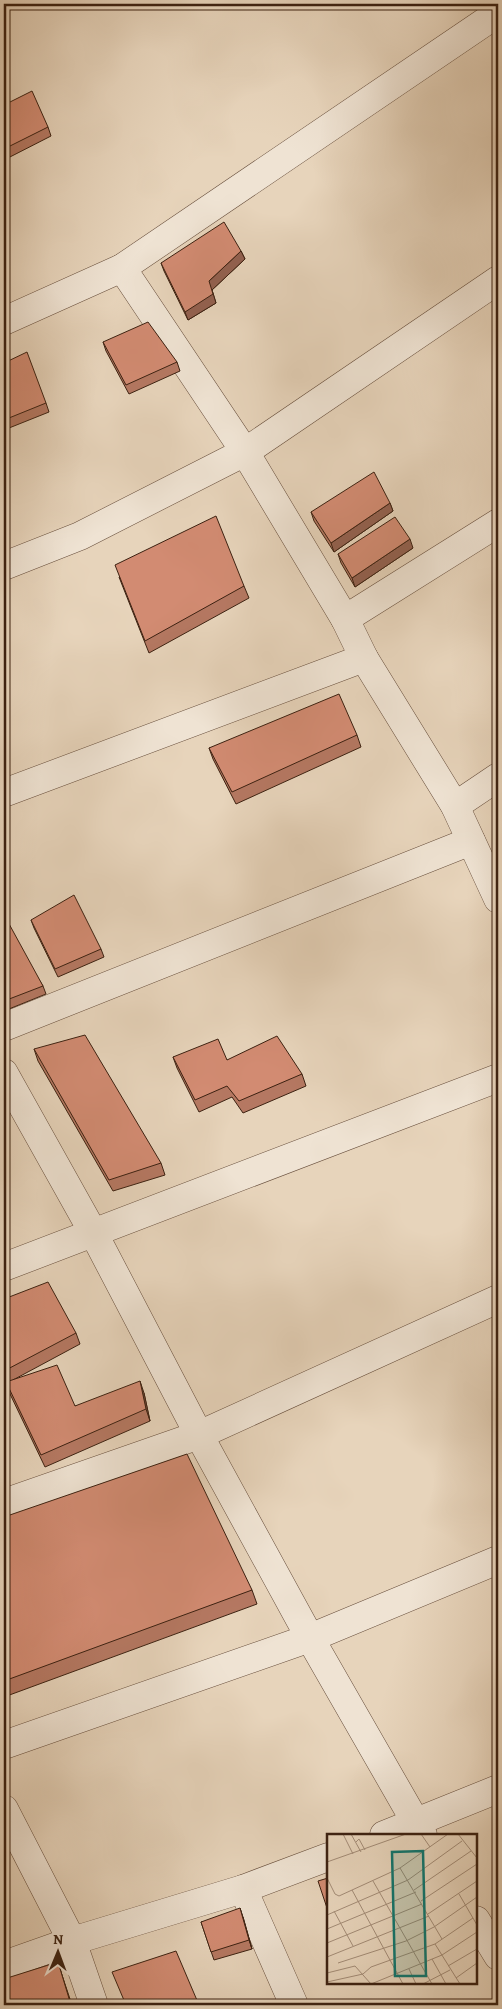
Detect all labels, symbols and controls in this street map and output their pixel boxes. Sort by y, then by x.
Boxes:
inset map [327,1834,477,1984]
north arrow [32,1926,82,1976]
text: N [53,1930,63,1949]

